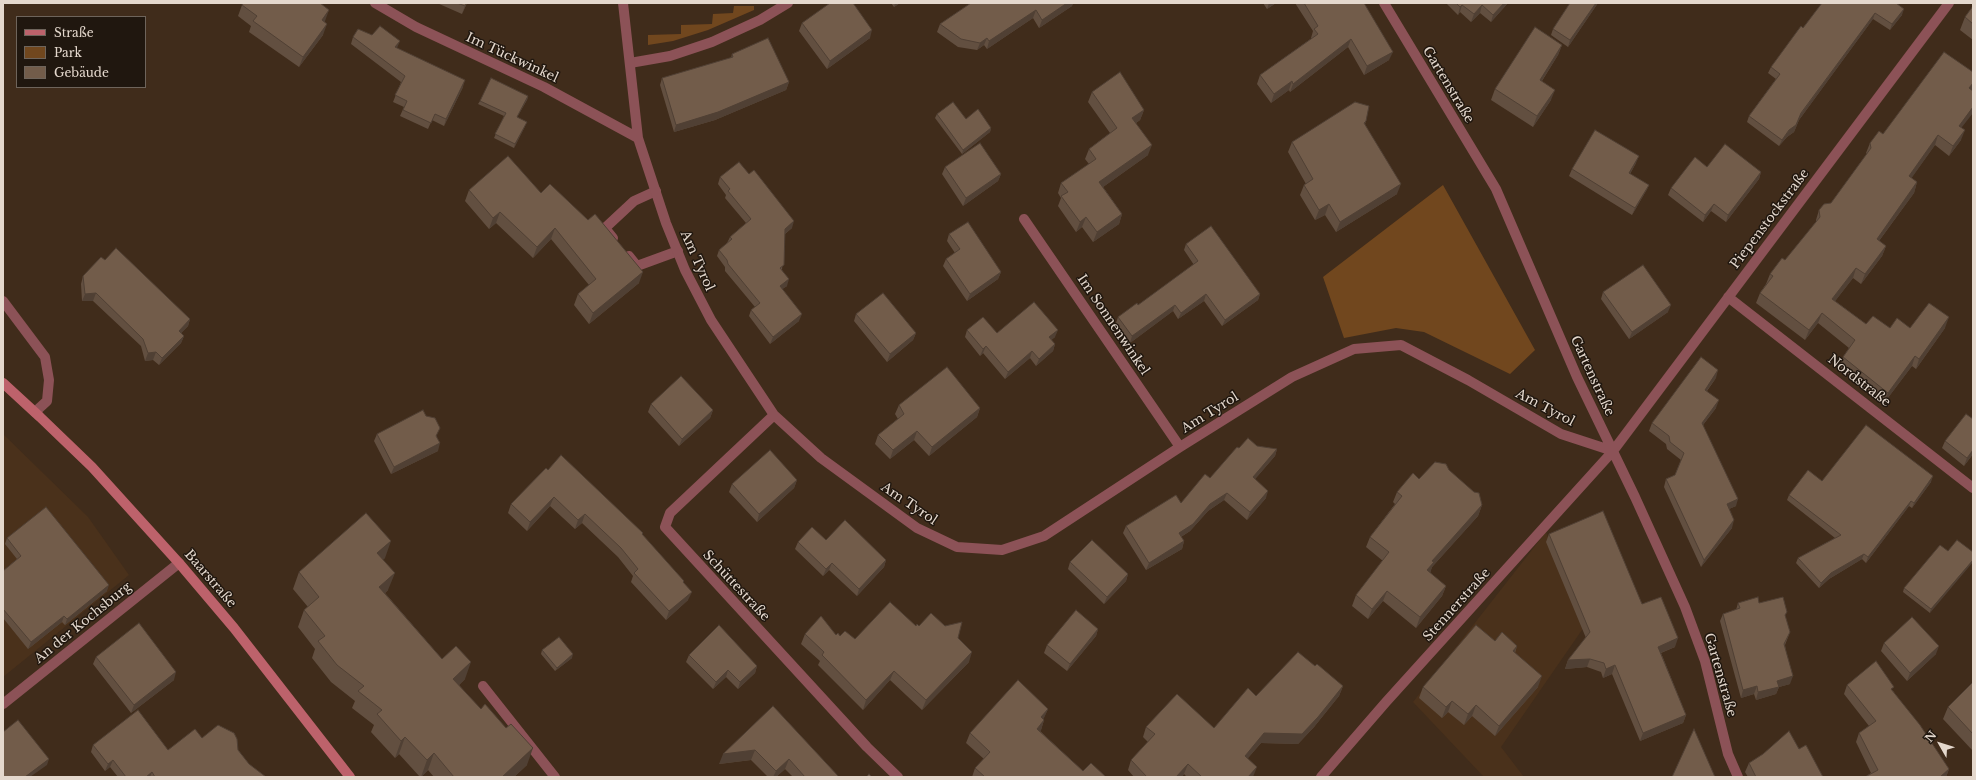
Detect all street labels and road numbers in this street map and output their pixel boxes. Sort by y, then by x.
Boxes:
street label: Im Tückwinkel [463,30,561,86]
street label: Gartenstraße [1419,44,1477,126]
street label: Piepenstockstraße [1727,166,1813,272]
street label: Am Tyrol [677,228,717,294]
street label: Im Sonnenwinkel [1074,272,1152,378]
street label: Gartenstraße [1567,333,1617,419]
street label: Nordstraße [1825,352,1893,410]
street label: Am Tyrol [1513,386,1577,430]
street label: Am Tyrol [1179,389,1241,437]
street label: Am Tyrol [878,480,940,528]
street label: Baarstraße [181,547,239,611]
street label: Schüttestraße [699,547,773,625]
street label: Stennerstraße [1420,565,1494,645]
street label: An der Kochsburg [31,579,135,667]
street label: Gartenstraße [1701,631,1739,719]

